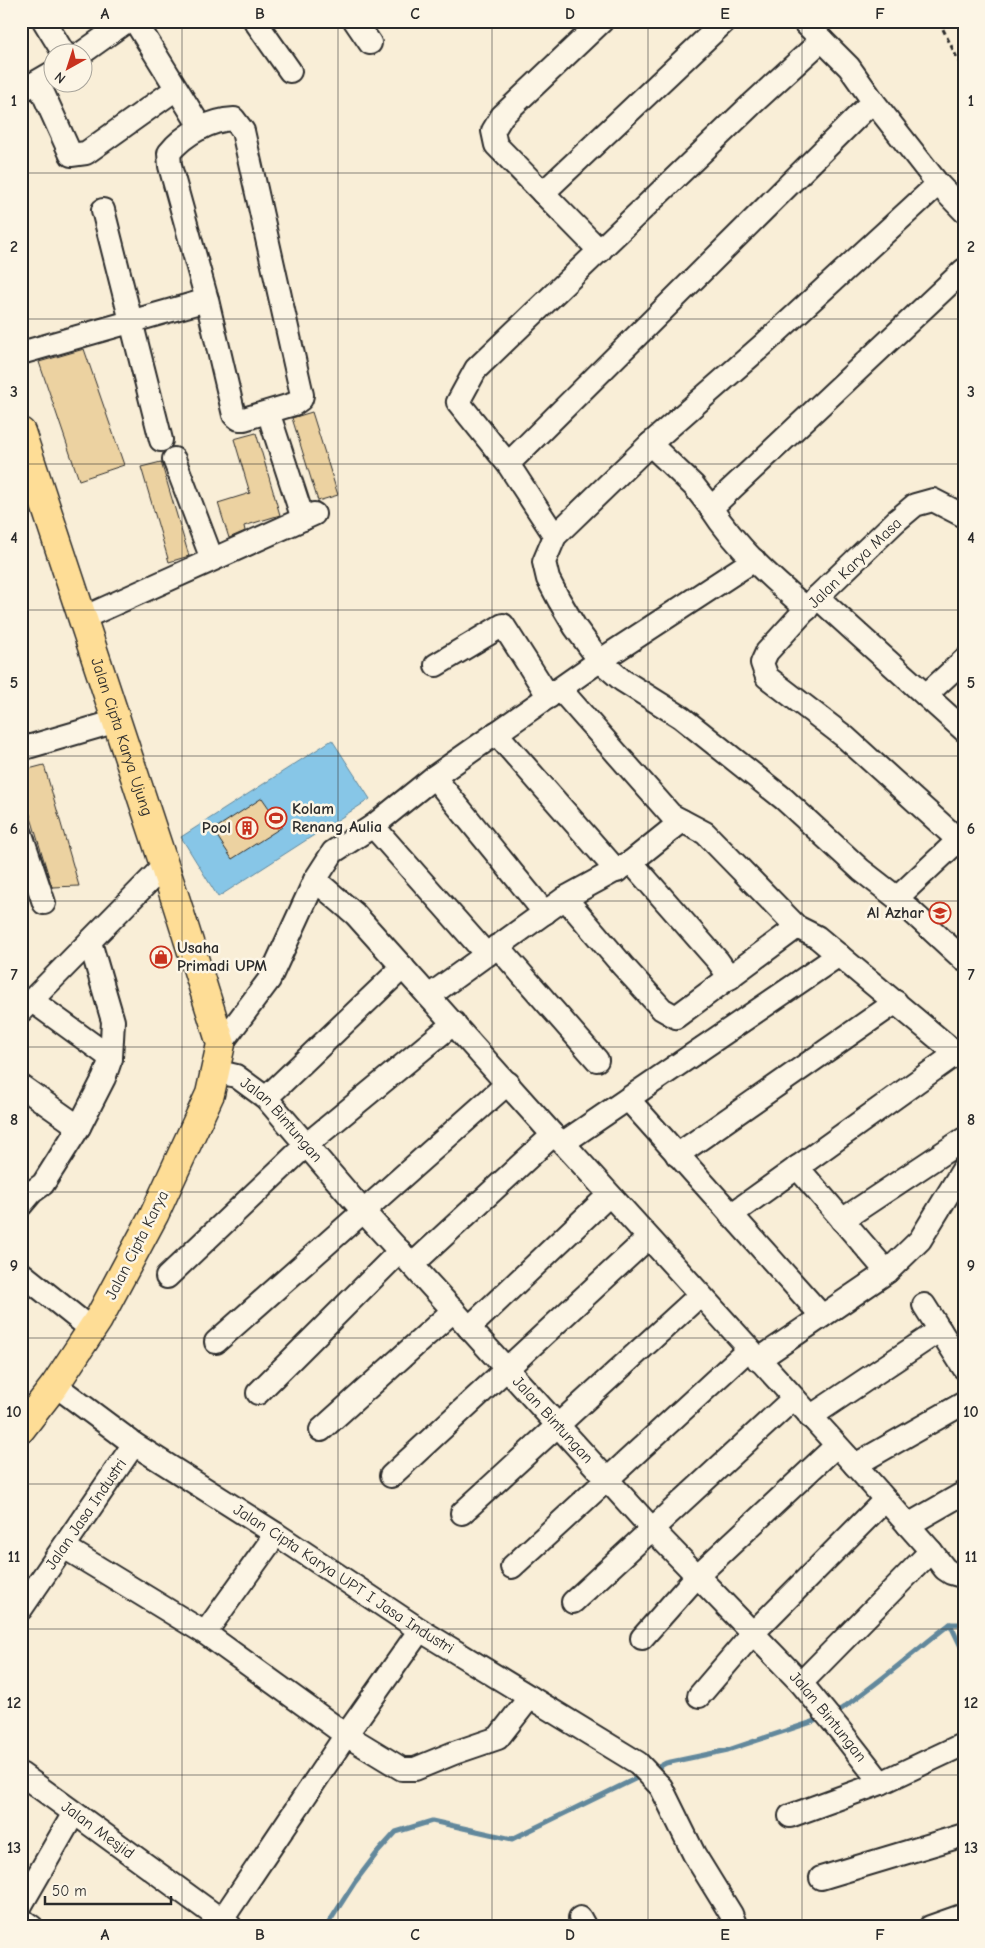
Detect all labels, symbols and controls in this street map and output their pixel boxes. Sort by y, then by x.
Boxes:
text: A [101,5,110,23]
text: B [255,5,265,23]
text: C [410,5,420,23]
text: D [565,5,575,23]
text: E [720,5,730,23]
text: F [875,5,885,23]
north arrow [42,42,92,92]
text: N [51,68,69,87]
text: 1 [11,92,17,110]
text: 1 [968,92,974,110]
text: 2 [10,238,18,256]
text: 2 [967,238,975,256]
text: 3 [10,383,18,401]
text: 3 [967,383,975,401]
street label: Jalan Karya Masa [805,514,905,612]
text: 4 [10,529,18,547]
text: 4 [967,529,975,547]
street label: Jalan Cipta Karya Ujung [87,655,156,818]
text: 5 [10,674,18,692]
text: 5 [967,674,975,692]
place label: Kolam Renang Aulia [292,800,382,836]
sports icon: Kolam Renang Aulia [264,806,288,830]
building icon: Pool [235,816,259,840]
place label: Pool [202,819,231,837]
text: 6 [10,820,18,838]
text: 6 [967,820,975,838]
school or university icon: Al Azhar [928,901,952,925]
place label: Al Azhar [867,904,925,922]
place label: Usaha Primadi UPM [177,939,267,975]
shop icon: Usaha Primadi UPM [149,945,173,969]
text: 7 [10,966,18,984]
text: 7 [967,966,975,984]
street label: Jalan Bintungan [237,1073,326,1166]
text: 8 [10,1111,18,1129]
text: 8 [967,1111,975,1129]
street label: Jalan Cipta Karya [102,1188,172,1302]
text: 9 [10,1257,18,1275]
text: 9 [967,1257,975,1275]
street label: Jalan Bintungan [509,1373,597,1467]
text: 10 [6,1403,22,1421]
text: 10 [963,1403,979,1421]
street label: Jalan Jasa Industri [42,1455,130,1573]
street label: Jalan Cipta Karya UPT I Jasa Industri [230,1500,457,1657]
text: 11 [8,1548,20,1566]
text: 11 [965,1548,977,1566]
street label: Jalan Bintungan [786,1668,870,1766]
text: 12 [7,1694,21,1712]
text: 12 [964,1694,978,1712]
street label: Jalan Mesjid [58,1797,138,1862]
text: 13 [7,1839,21,1857]
text: 13 [964,1839,978,1857]
scale bar [45,1873,171,1905]
text: 50 m [52,1882,87,1900]
text: A [101,1926,110,1944]
text: B [255,1926,265,1944]
text: C [410,1926,420,1944]
text: D [565,1926,575,1944]
text: E [720,1926,730,1944]
text: F [875,1926,885,1944]

